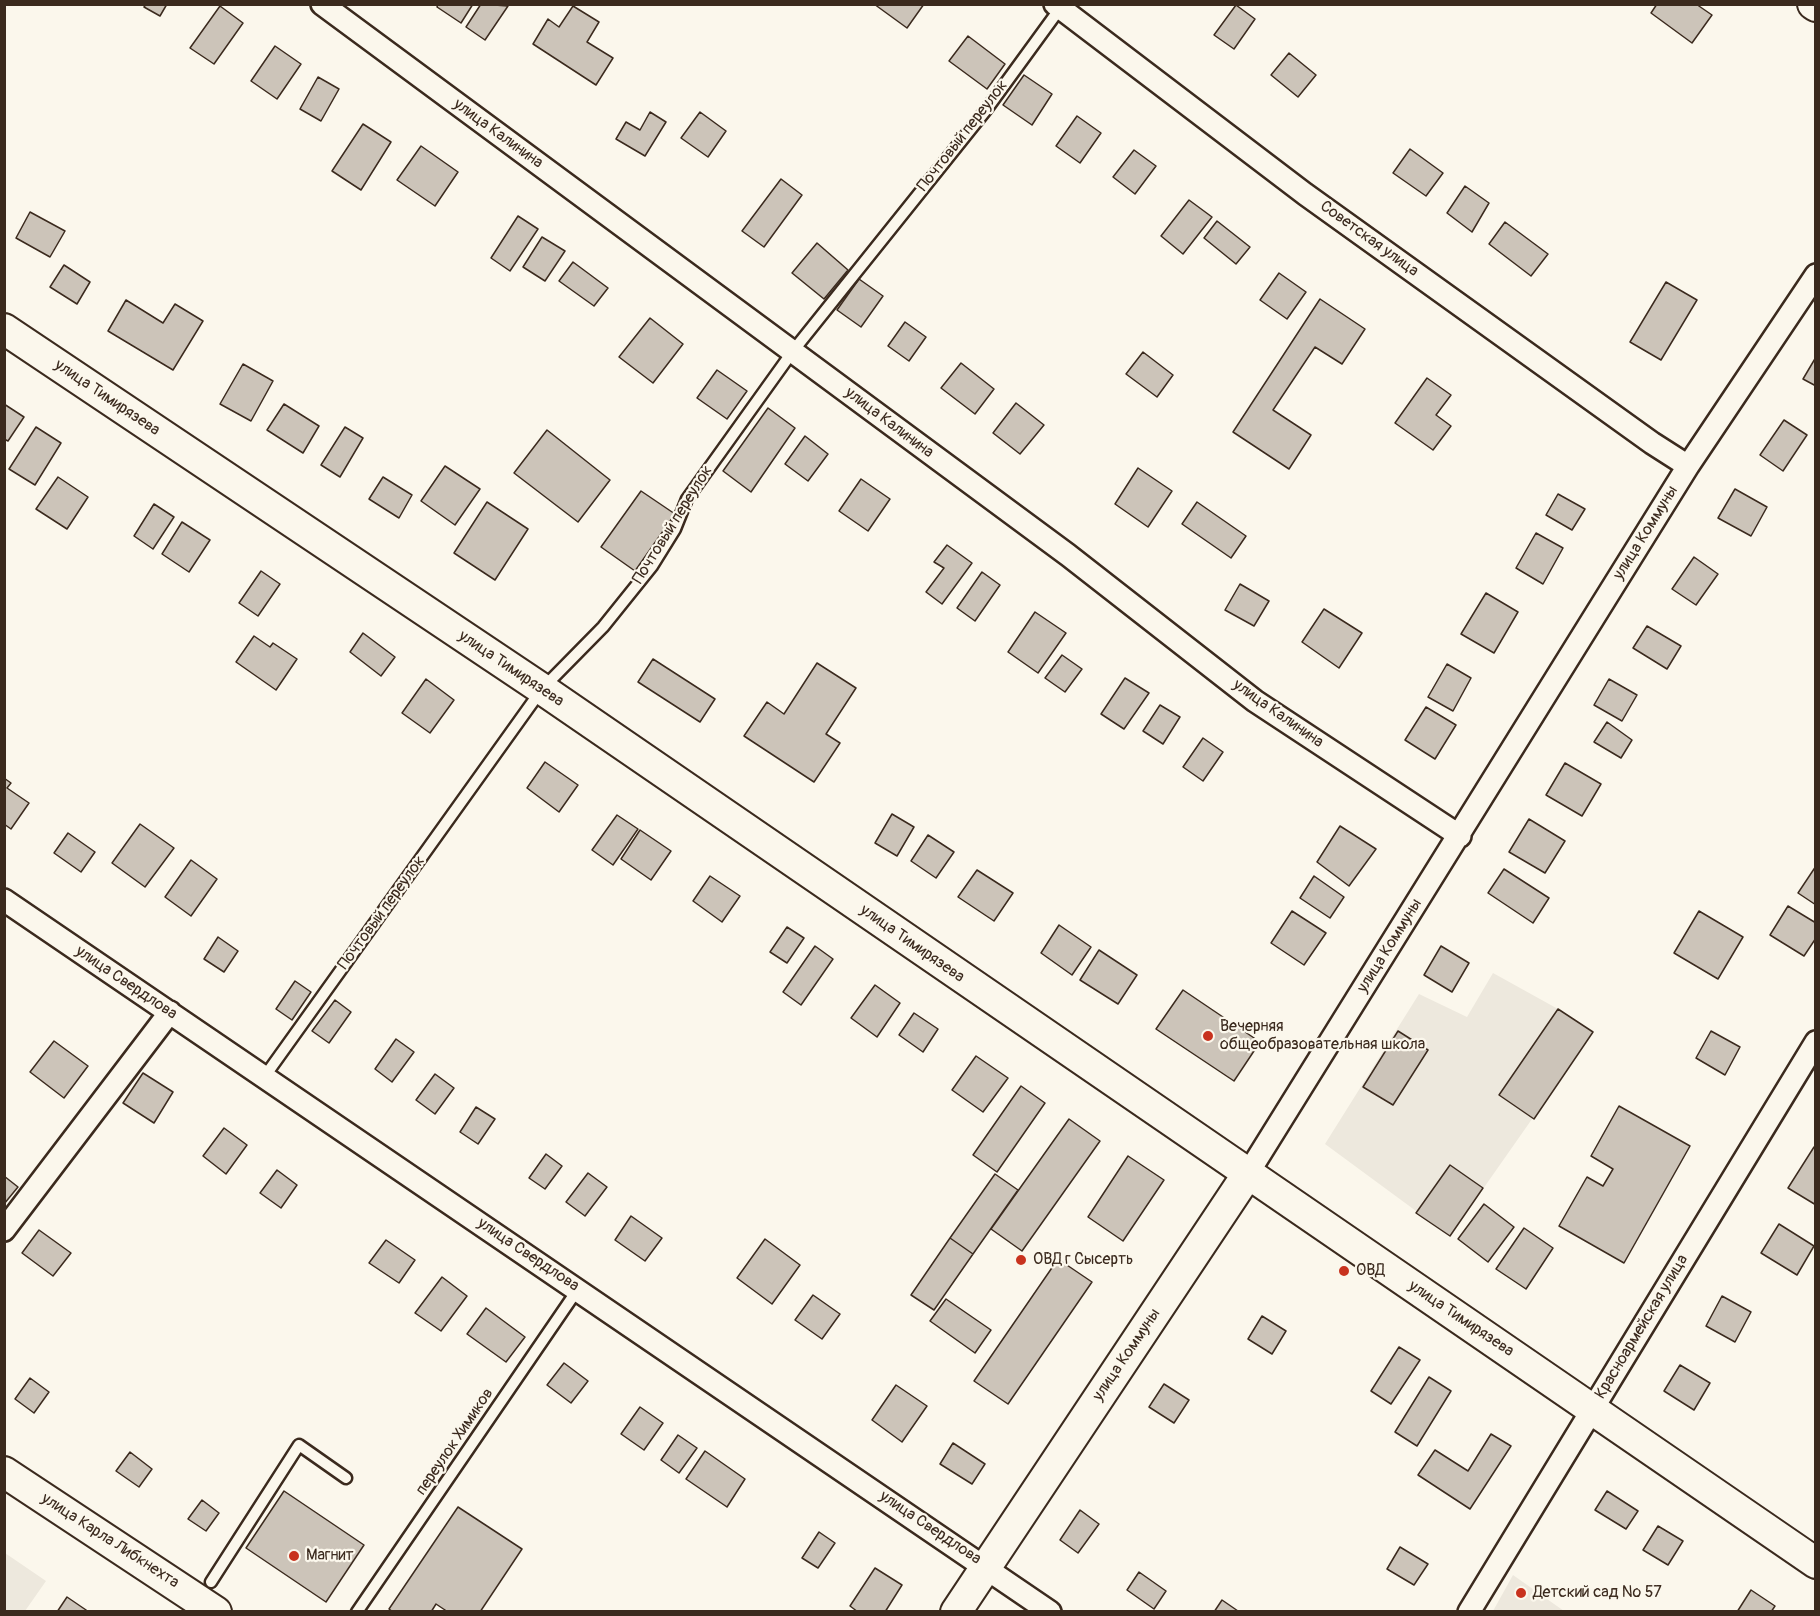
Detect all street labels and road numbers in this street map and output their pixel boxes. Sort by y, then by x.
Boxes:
street label: Почтовый переулок [914,77,1012,195]
street label: улица Калинина [449,95,547,173]
street label: Советская улица [1316,197,1422,281]
street label: улица Тимирязева [51,356,163,440]
street label: улица Калинина [841,383,937,463]
street label: Почтовый переулок [629,462,717,588]
street label: улица Коммуны [1609,482,1683,584]
street label: улица Тимирязева [455,627,567,711]
street label: улица Калинина [1229,676,1327,752]
street label: Почтовый переулок [334,852,430,974]
street label: улица Коммуны [1353,895,1427,997]
street label: улица Тимирязева [856,901,968,987]
street label: улица Свердлова [72,942,180,1024]
street label: улица Свердлова [474,1214,582,1296]
street label: Красноармейская улица [1591,1251,1693,1403]
street label: улица Тимирязева [1405,1277,1517,1361]
street label: улица Коммуны [1089,1305,1165,1405]
street label: переулок Химиков [412,1385,498,1499]
street label: улица Свердлова [876,1487,984,1569]
street label: улица Карла Либкнехта [38,1489,182,1593]

